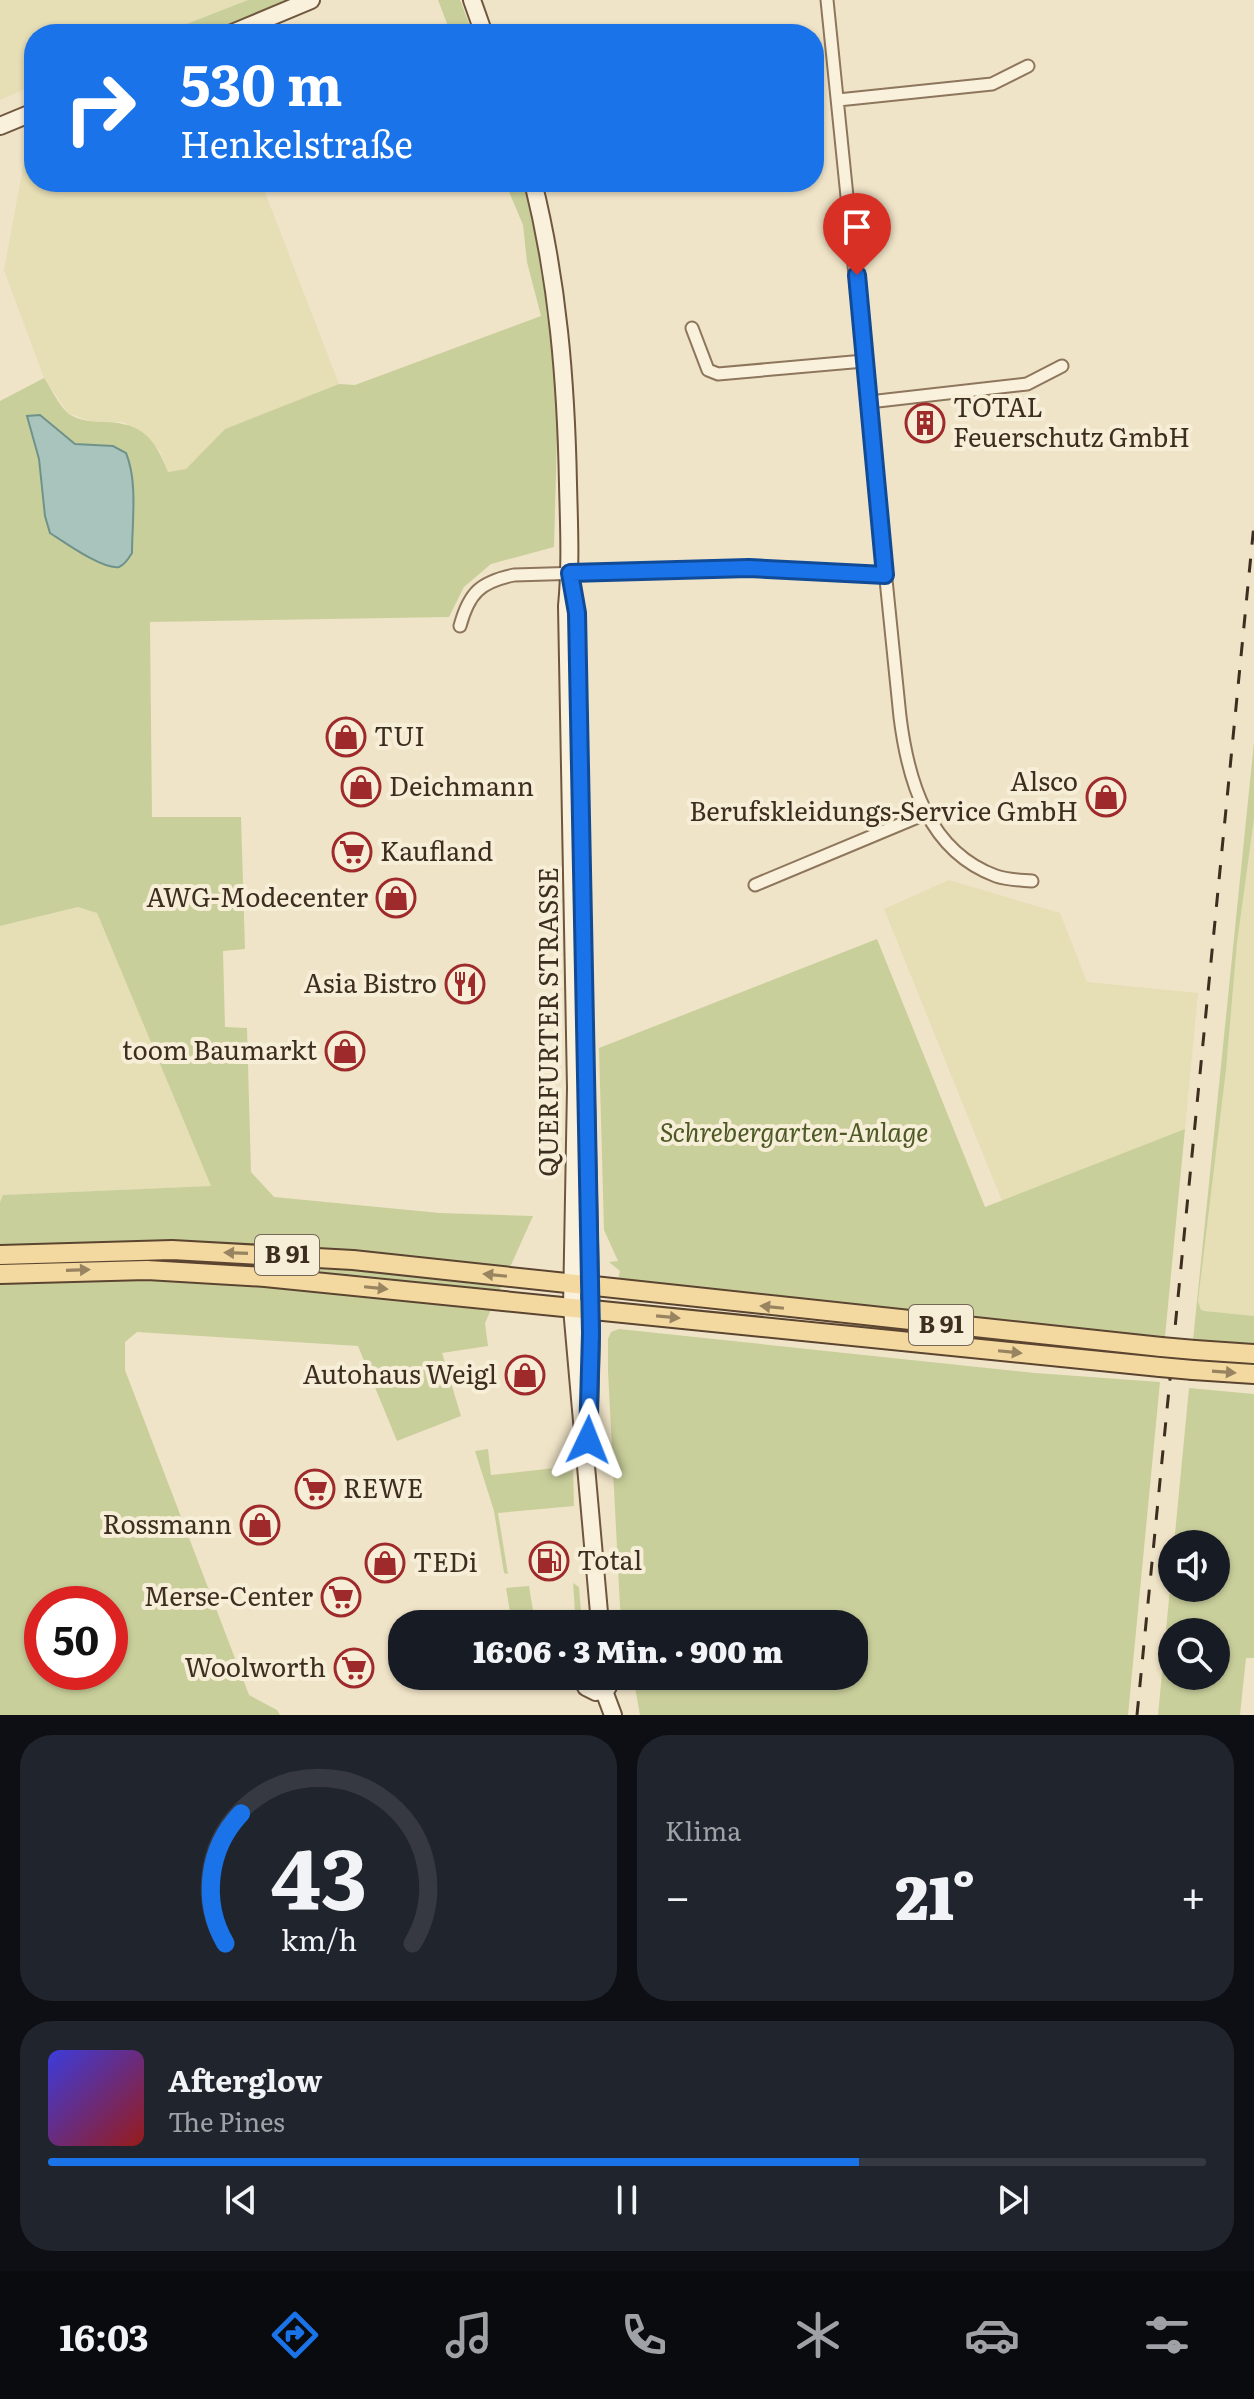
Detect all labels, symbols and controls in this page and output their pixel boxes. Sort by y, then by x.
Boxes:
text: 530 m [180,40,343,123]
icon: right [48,56,152,160]
text: Henkelstraße [180,116,413,169]
pin [823,193,891,275]
icon: arrive [835,205,879,249]
place label: TOTAL Feuerschutz GmbH [953,386,1190,455]
building icon: TOTAL Feuerschutz GmbH [904,402,946,444]
place label: TUI [374,715,425,754]
shop icon: TUI [325,716,367,758]
place label: Alsco Berufskleidungs-Service GmbH [689,760,1078,829]
place label: Deichmann [389,765,534,804]
shop icon: Deichmann [340,766,382,808]
shop icon: Alsco Berufskleidungs-Service GmbH [1085,776,1127,818]
place label: Kaufland [380,830,493,869]
supermarket icon: Kaufland [331,831,373,873]
street label: QUERFURTER STRASSE [527,867,566,1177]
place label: AWG-Modecenter [146,876,369,915]
shop icon: AWG-Modecenter [375,877,417,919]
place label: Asia Bistro [304,962,437,1001]
restaurant icon: Asia Bistro [444,963,486,1005]
place label: toom Baumarkt [122,1029,317,1068]
shop icon: toom Baumarkt [324,1030,366,1072]
park label: Schrebergarten-Anlage [660,1111,928,1150]
road number: B 91 [255,1235,319,1275]
one-way arrow [223,1246,248,1259]
one-way arrow [66,1263,91,1276]
one-way arrow [482,1269,507,1282]
one-way arrow [364,1282,389,1295]
one-way arrow [759,1300,784,1313]
road number: B 91 [909,1305,973,1345]
one-way arrow [656,1311,681,1324]
one-way arrow [998,1346,1023,1359]
place label: Autohaus Weigl [303,1353,497,1392]
shop icon: Autohaus Weigl [504,1354,546,1396]
one-way arrow [1211,1366,1236,1379]
position arrow [546,1398,630,1482]
place label: REWE [343,1467,423,1506]
supermarket icon: REWE [294,1468,336,1510]
place label: Rossmann [102,1503,232,1542]
shop icon: Rossmann [239,1504,281,1546]
map controls [1158,1530,1230,1690]
button: sound [1158,1530,1230,1602]
place label: Total [577,1539,642,1578]
fuel station icon: Total [528,1540,570,1582]
place label: TEDi [413,1541,478,1580]
shop icon: TEDi [364,1542,406,1584]
place label: Merse-Center [144,1575,314,1614]
supermarket icon: Merse-Center [320,1576,362,1618]
speed limit sign: 50 [24,1586,128,1690]
button: search [1158,1618,1230,1690]
text: 16:06 · 3 Min. · 900 m [473,1628,783,1672]
place label: Woolworth [185,1646,326,1685]
supermarket icon: Woolworth [333,1647,375,1689]
text: Klima [665,1810,741,1849]
text: 43 [270,1812,367,1936]
text: 21° [895,1849,976,1938]
text: − [665,1861,691,1927]
text: + [1180,1861,1206,1927]
text: km/h [280,1917,357,1960]
text: Afterglow [168,2057,322,2101]
text: The Pines [168,2101,285,2140]
icon: previous [219,2178,263,2222]
icon: pause [605,2178,649,2222]
icon: next [991,2178,1035,2222]
icon: directions [267,2307,323,2363]
icon: music [441,2307,497,2363]
icon: phone [616,2307,672,2363]
icon: climate [790,2307,846,2363]
icon: car [964,2307,1020,2363]
icon: filters [1139,2307,1195,2363]
text: 16:03 [59,2309,149,2362]

